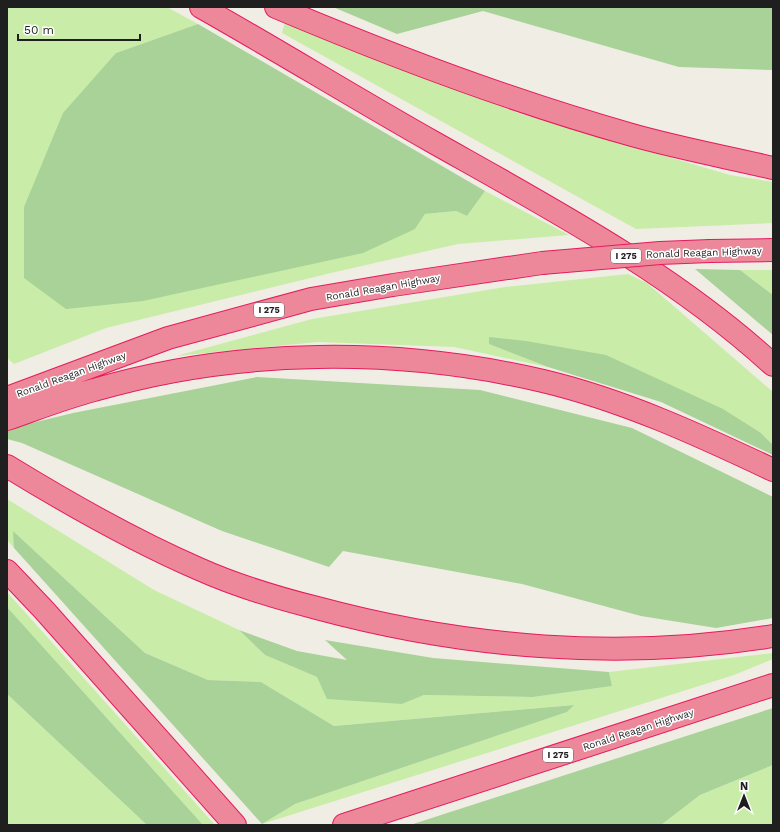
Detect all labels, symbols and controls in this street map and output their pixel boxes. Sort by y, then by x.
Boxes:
scale bar [18,16,140,42]
text: 50 m [24,23,54,37]
street label: Ronald Reagan Highway [646,245,763,260]
road number: I 275 [611,249,641,263]
street label: Ronald Reagan Highway [325,272,442,303]
road number: I 275 [254,303,284,317]
street label: Ronald Reagan Highway [15,349,128,399]
street label: Ronald Reagan Highway [581,706,696,753]
road number: I 275 [543,748,573,762]
north arrow [724,776,764,816]
text: N [740,780,748,793]

